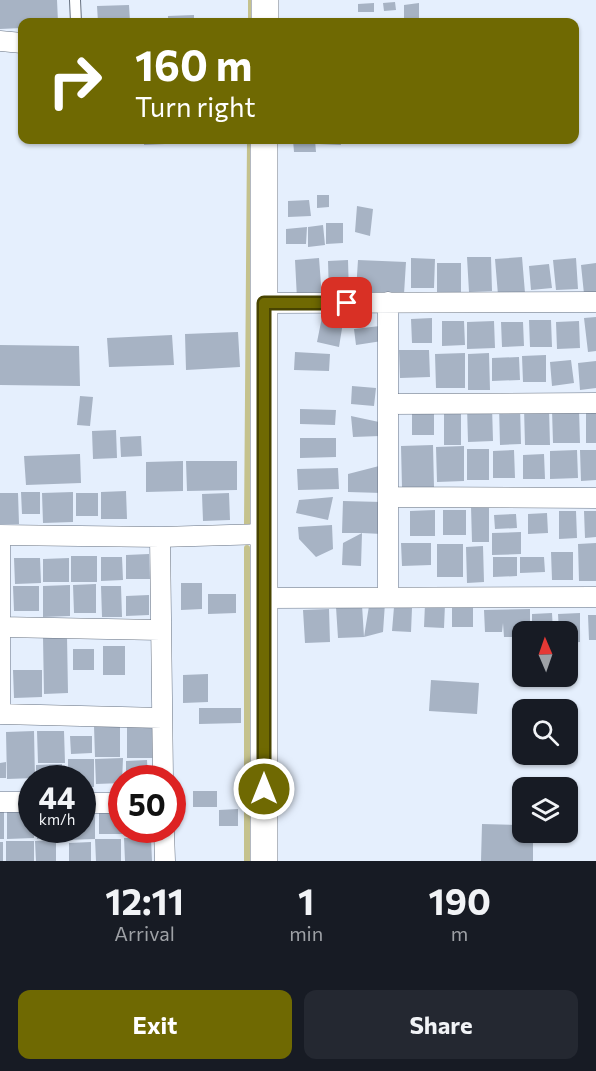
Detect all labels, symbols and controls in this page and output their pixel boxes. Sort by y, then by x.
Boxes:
text: 160 m [135,38,253,90]
icon: right [36,42,114,120]
text: Turn right [135,90,255,123]
pin [321,277,372,328]
icon: arrive [330,286,363,319]
north arrow [512,621,578,687]
map controls [512,621,578,843]
button: search [512,699,578,765]
position arrow [232,757,296,821]
speed limit sign: 50 [108,765,186,843]
button: layers [512,777,578,843]
text: 44 [39,778,75,815]
text: km/h [39,810,75,828]
text: 12:11 [105,878,184,922]
text: 1 [298,878,314,922]
text: 190 [428,878,491,922]
text: Arrival [114,921,175,945]
text: min [289,921,323,945]
text: m [451,921,468,945]
button: Exit [18,990,292,1059]
button: Share [304,990,578,1059]

